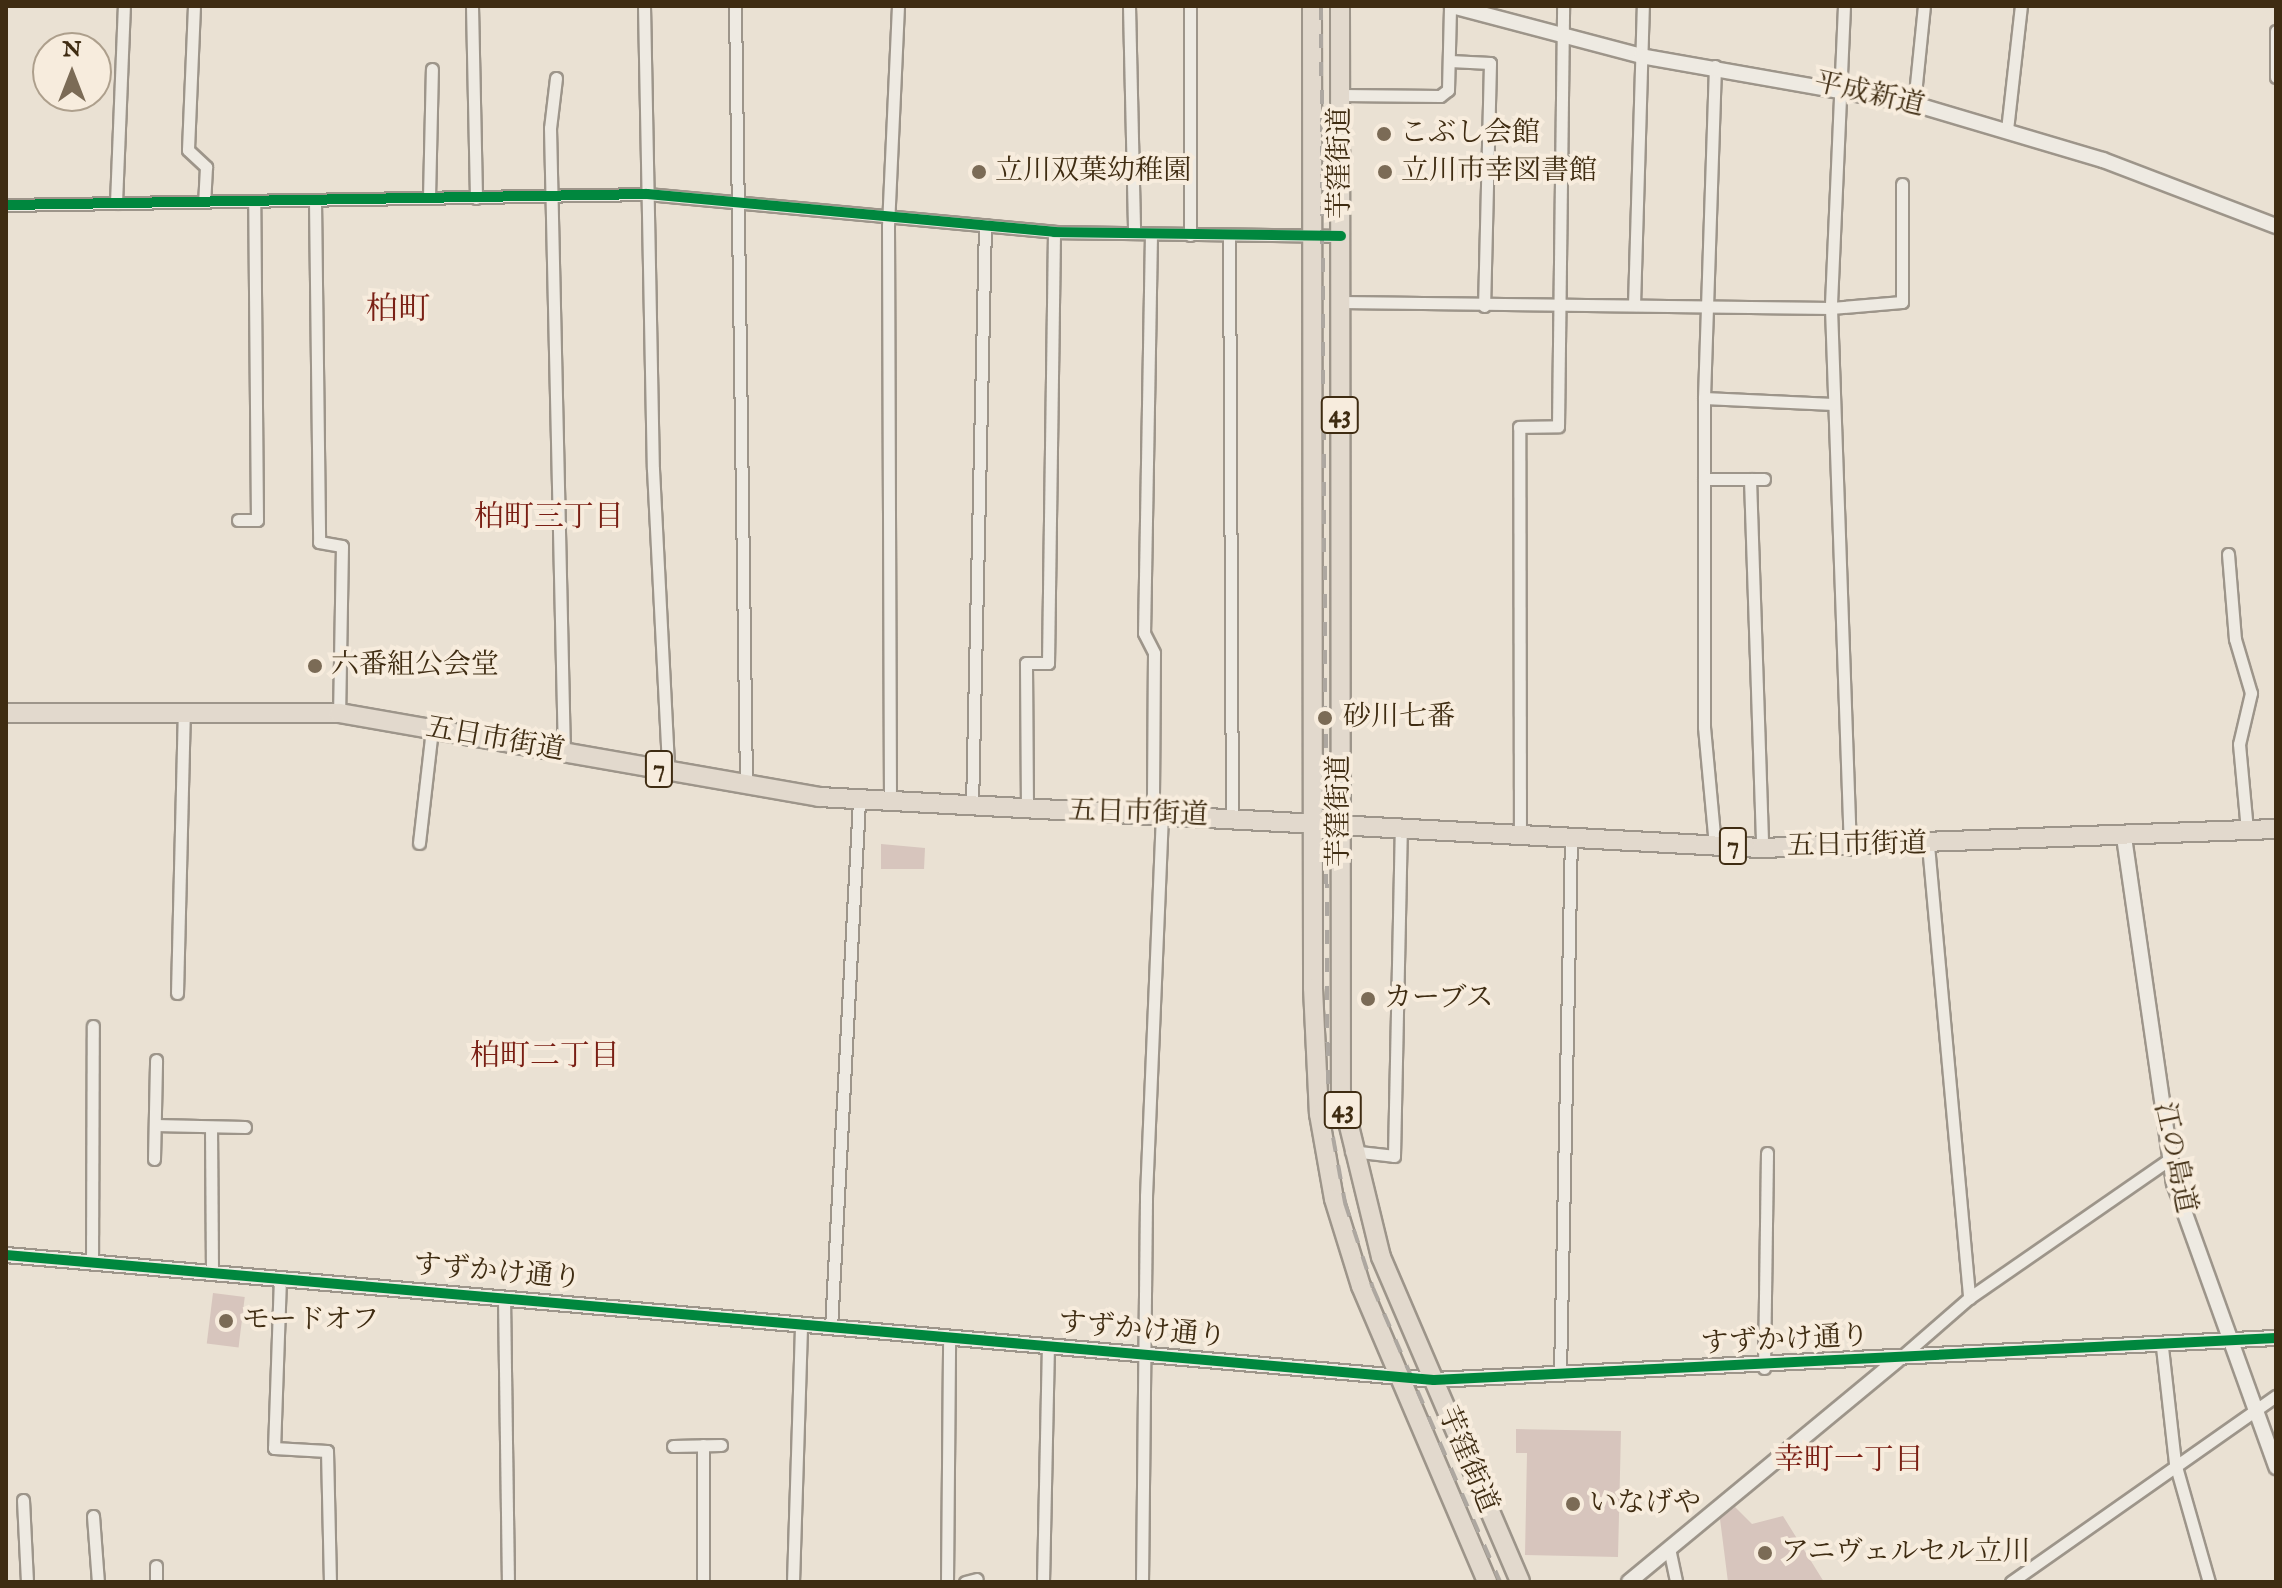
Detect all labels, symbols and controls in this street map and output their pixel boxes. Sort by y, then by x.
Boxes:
north arrow [32,32,112,112]
text: N [62,36,82,64]
street label: 平成新道 [1811,66,1927,124]
street label: 芋窪街道 [1324,107,1358,219]
place label: こぶし会館 [1400,117,1540,151]
marker: こぶし会館 [1375,125,1393,143]
place label: 立川双葉幼稚園 [995,155,1191,189]
place label: 立川市幸図書館 [1401,155,1597,189]
marker: 立川双葉幼稚園 [970,163,988,181]
marker: 立川市幸図書館 [1376,163,1394,181]
district label: 柏町 [366,292,430,330]
road number: 43 [1320,393,1360,437]
district label: 柏町三丁目 [474,500,624,536]
place label: 六番組公会堂 [331,649,499,683]
marker: 六番組公会堂 [306,657,324,675]
place label: 砂川七番 [1343,701,1455,735]
marker: 砂川七番 [1314,707,1336,729]
street label: 五日市街道 [423,711,567,769]
road number: 7 [643,747,675,791]
street label: 芋窪街道 [1323,755,1357,867]
street label: 五日市街道 [1067,795,1209,833]
road number: 7 [1717,824,1749,868]
street label: 五日市街道 [1787,828,1927,864]
place label: カーブス [1384,982,1496,1016]
marker: カーブス [1359,990,1377,1008]
district label: 柏町二丁目 [470,1039,620,1075]
road number: 43 [1323,1088,1363,1132]
street label: 江の島道 [2146,1100,2202,1216]
street label: すずかけ通り [412,1249,582,1297]
place label: モードオフ [242,1304,381,1338]
street label: すずかけ通り [1057,1307,1227,1355]
marker: モードオフ [217,1312,235,1330]
street label: すずかけ通り [1700,1320,1870,1362]
street label: 芋窪街道 [1430,1402,1504,1518]
district label: 幸町一丁目 [1774,1443,1924,1479]
place label: いなげや [1589,1487,1701,1521]
marker: いなげや [1564,1495,1582,1513]
place label: アニヴェルセル立川 [1781,1536,2033,1570]
marker: アニヴェルセル立川 [1756,1544,1774,1562]

